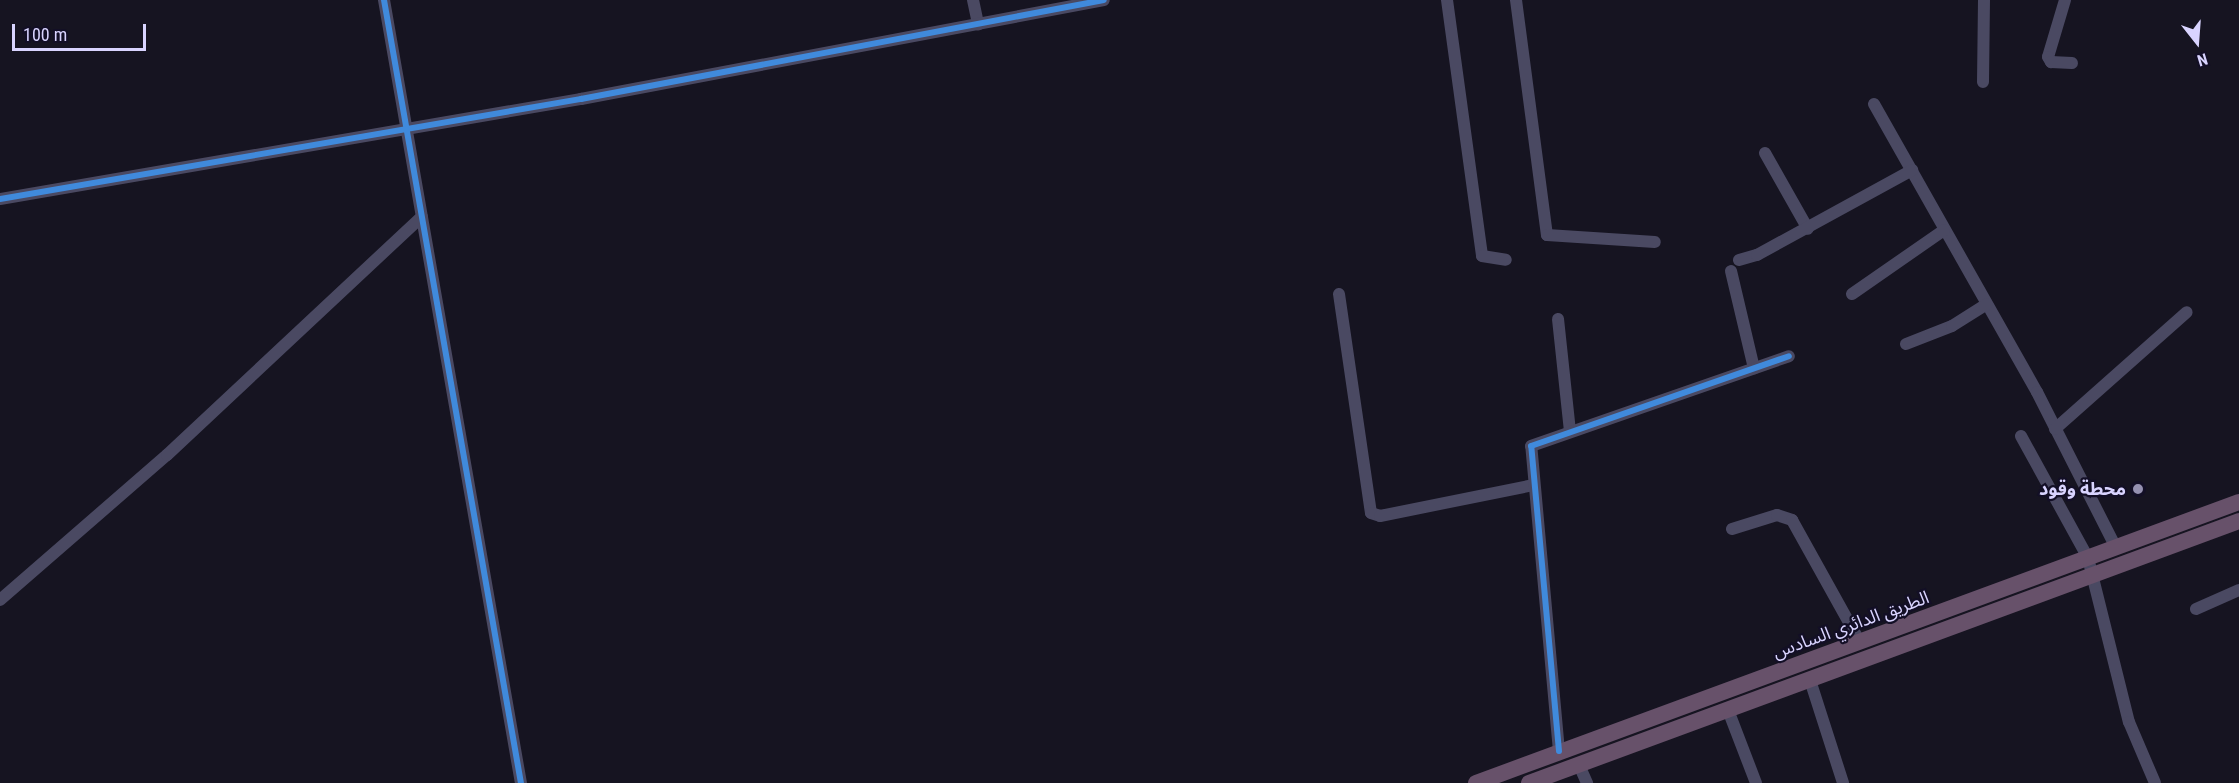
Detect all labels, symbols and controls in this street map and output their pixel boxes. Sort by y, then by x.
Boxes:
scale bar [15,12,148,50]
north arrow [2167,12,2227,72]
text: 100 m [23,24,67,45]
text: N [2195,49,2210,70]
place label: محطة وقود [2039,478,2126,500]
marker: محطة وقود [2131,482,2145,496]
street label: الطريق الدائري السادس [1770,587,1932,663]

